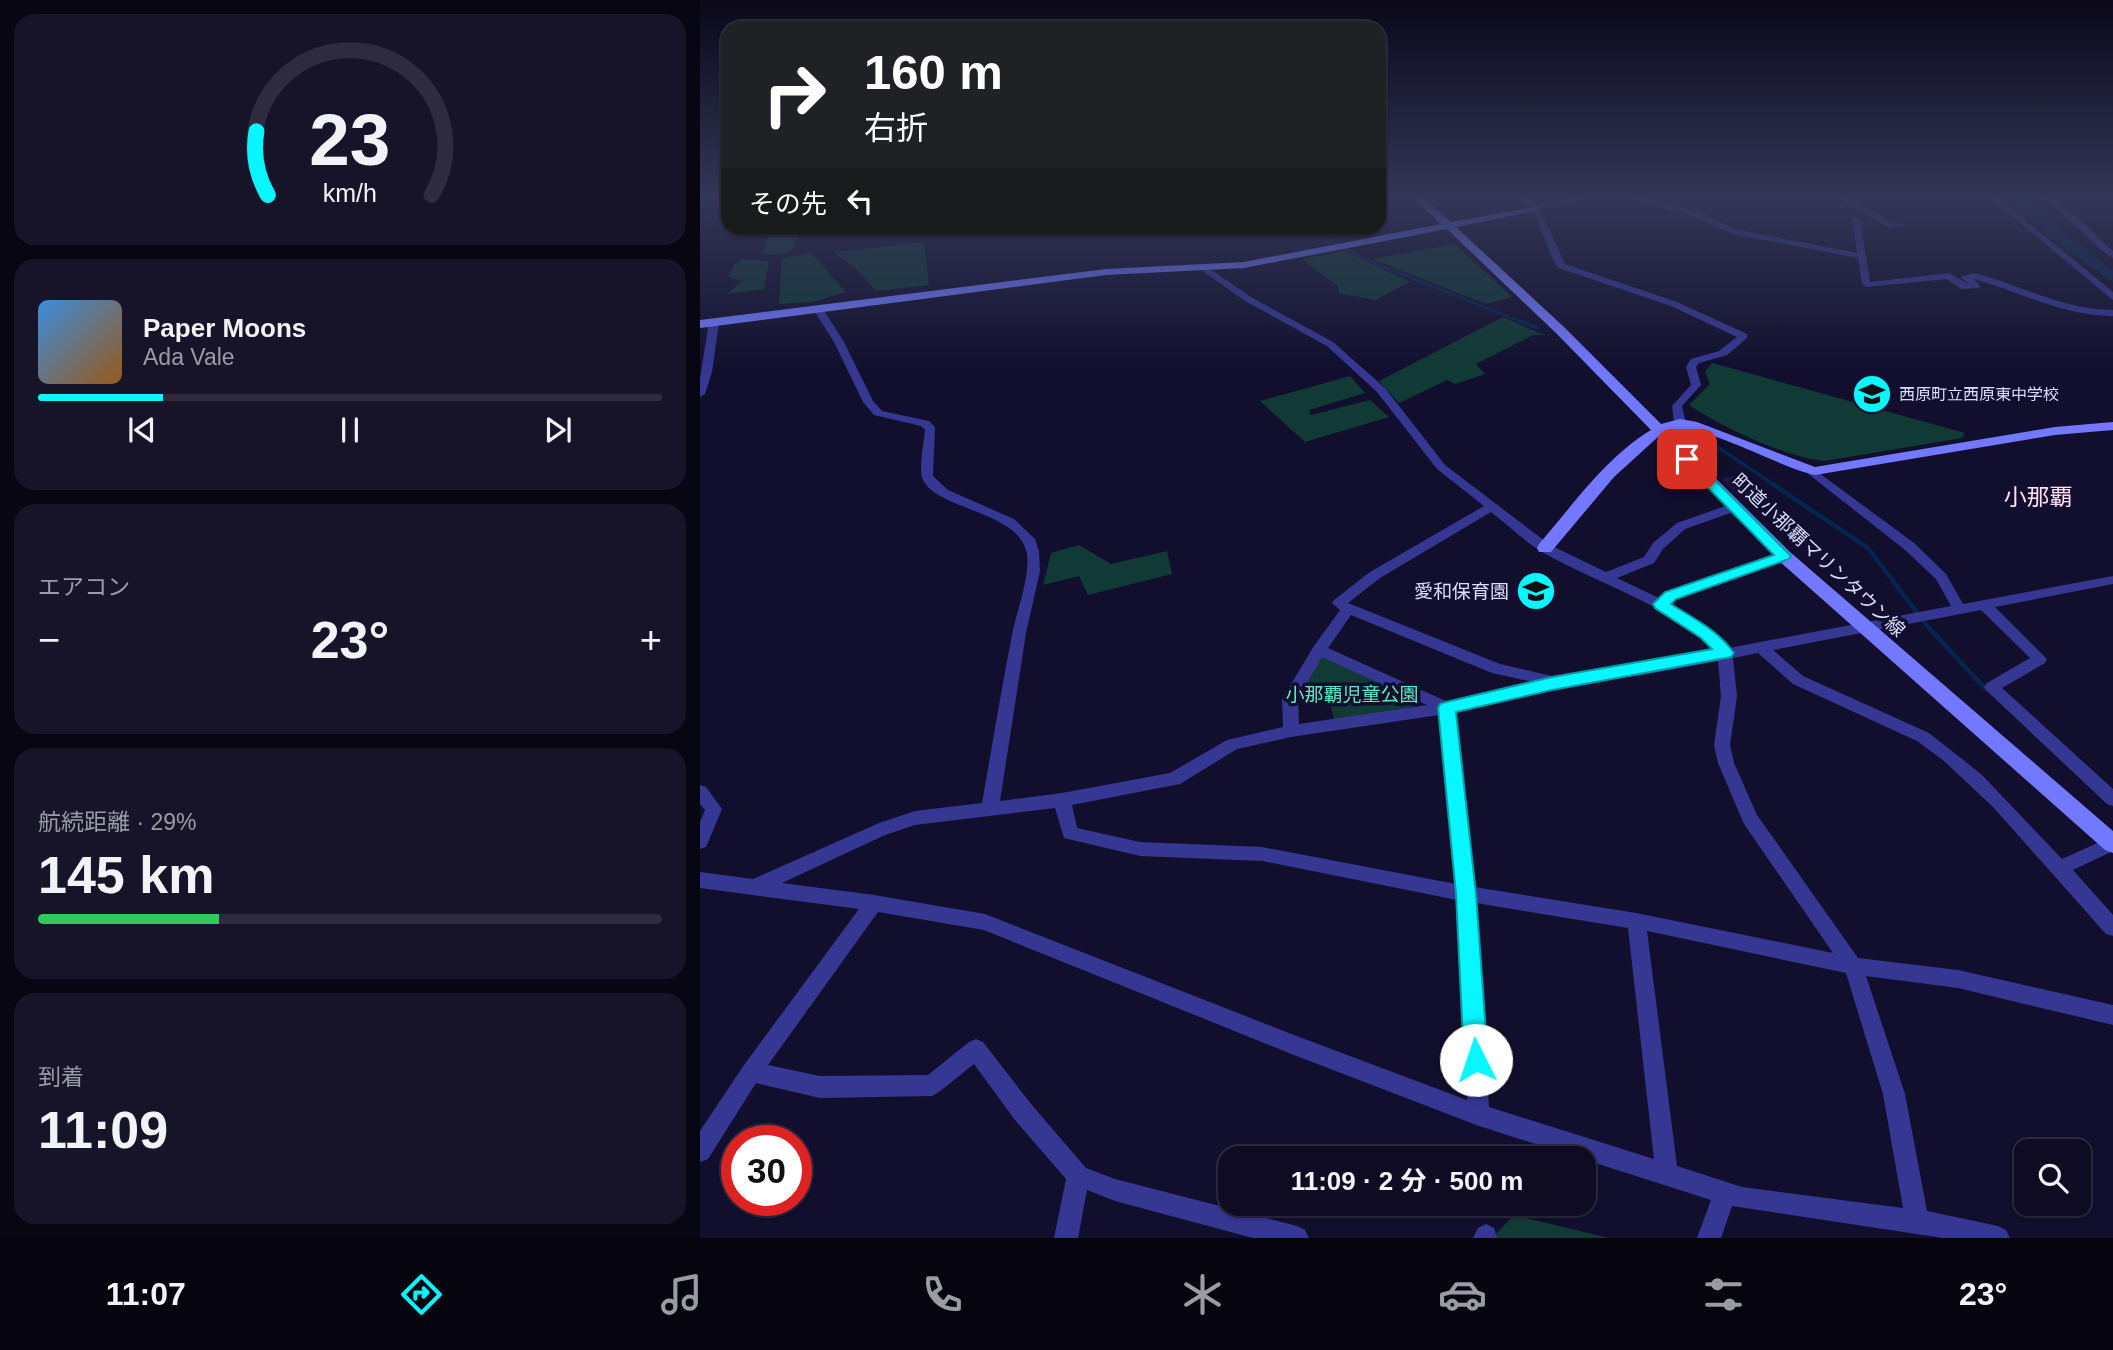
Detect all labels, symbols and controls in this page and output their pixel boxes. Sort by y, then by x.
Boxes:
text: 160 m [864,45,1003,99]
icon: right [749,49,840,140]
text: 23 [310,100,390,181]
text: 右折 [864,110,928,146]
text: km/h [323,179,377,207]
icon: left [841,182,879,220]
text: その先 [749,189,827,219]
text: Paper Moons [143,313,306,343]
text: Ada Vale [143,344,235,370]
school or university icon: 西原町立西原東中学校 [1851,373,1893,415]
place label: 西原町立西原東中学校 [1899,386,2059,403]
icon: previous [123,411,161,449]
icon: pause [331,411,369,449]
icon: next [539,411,577,449]
pin [1657,429,1717,489]
icon: arrive [1668,440,1706,478]
street label: 町道小那覇マリンタウン線 [1728,470,1909,641]
district label: 小那覇 [2004,484,2073,510]
school or university icon: 愛和保育園 [1515,570,1557,612]
text: エアコン [38,574,130,600]
place label: 愛和保育園 [1414,581,1509,602]
text: 23° [311,611,389,669]
text: − [38,619,60,661]
text: + [640,619,662,661]
park label: 小那覇児童公園 [1285,684,1419,705]
text: 航続距離 · 29% [38,809,196,835]
text: 145 km [38,846,214,904]
position arrow [1439,1023,1513,1097]
text: 到着 [38,1064,84,1090]
text: 11:09 [38,1101,168,1159]
speed limit sign: 30 [721,1125,812,1216]
map controls [2014,1139,2091,1216]
button: search [2014,1139,2091,1216]
text: 11:09 · 2 分 · 500 m [1291,1166,1523,1196]
icon: directions [397,1270,446,1319]
icon: music [657,1270,706,1319]
icon: phone [918,1270,967,1319]
icon: climate [1178,1270,1227,1319]
icon: car [1438,1270,1487,1319]
icon: filters [1699,1270,1748,1319]
text: 11:07 [106,1276,186,1312]
text: 23° [1959,1276,2007,1312]

